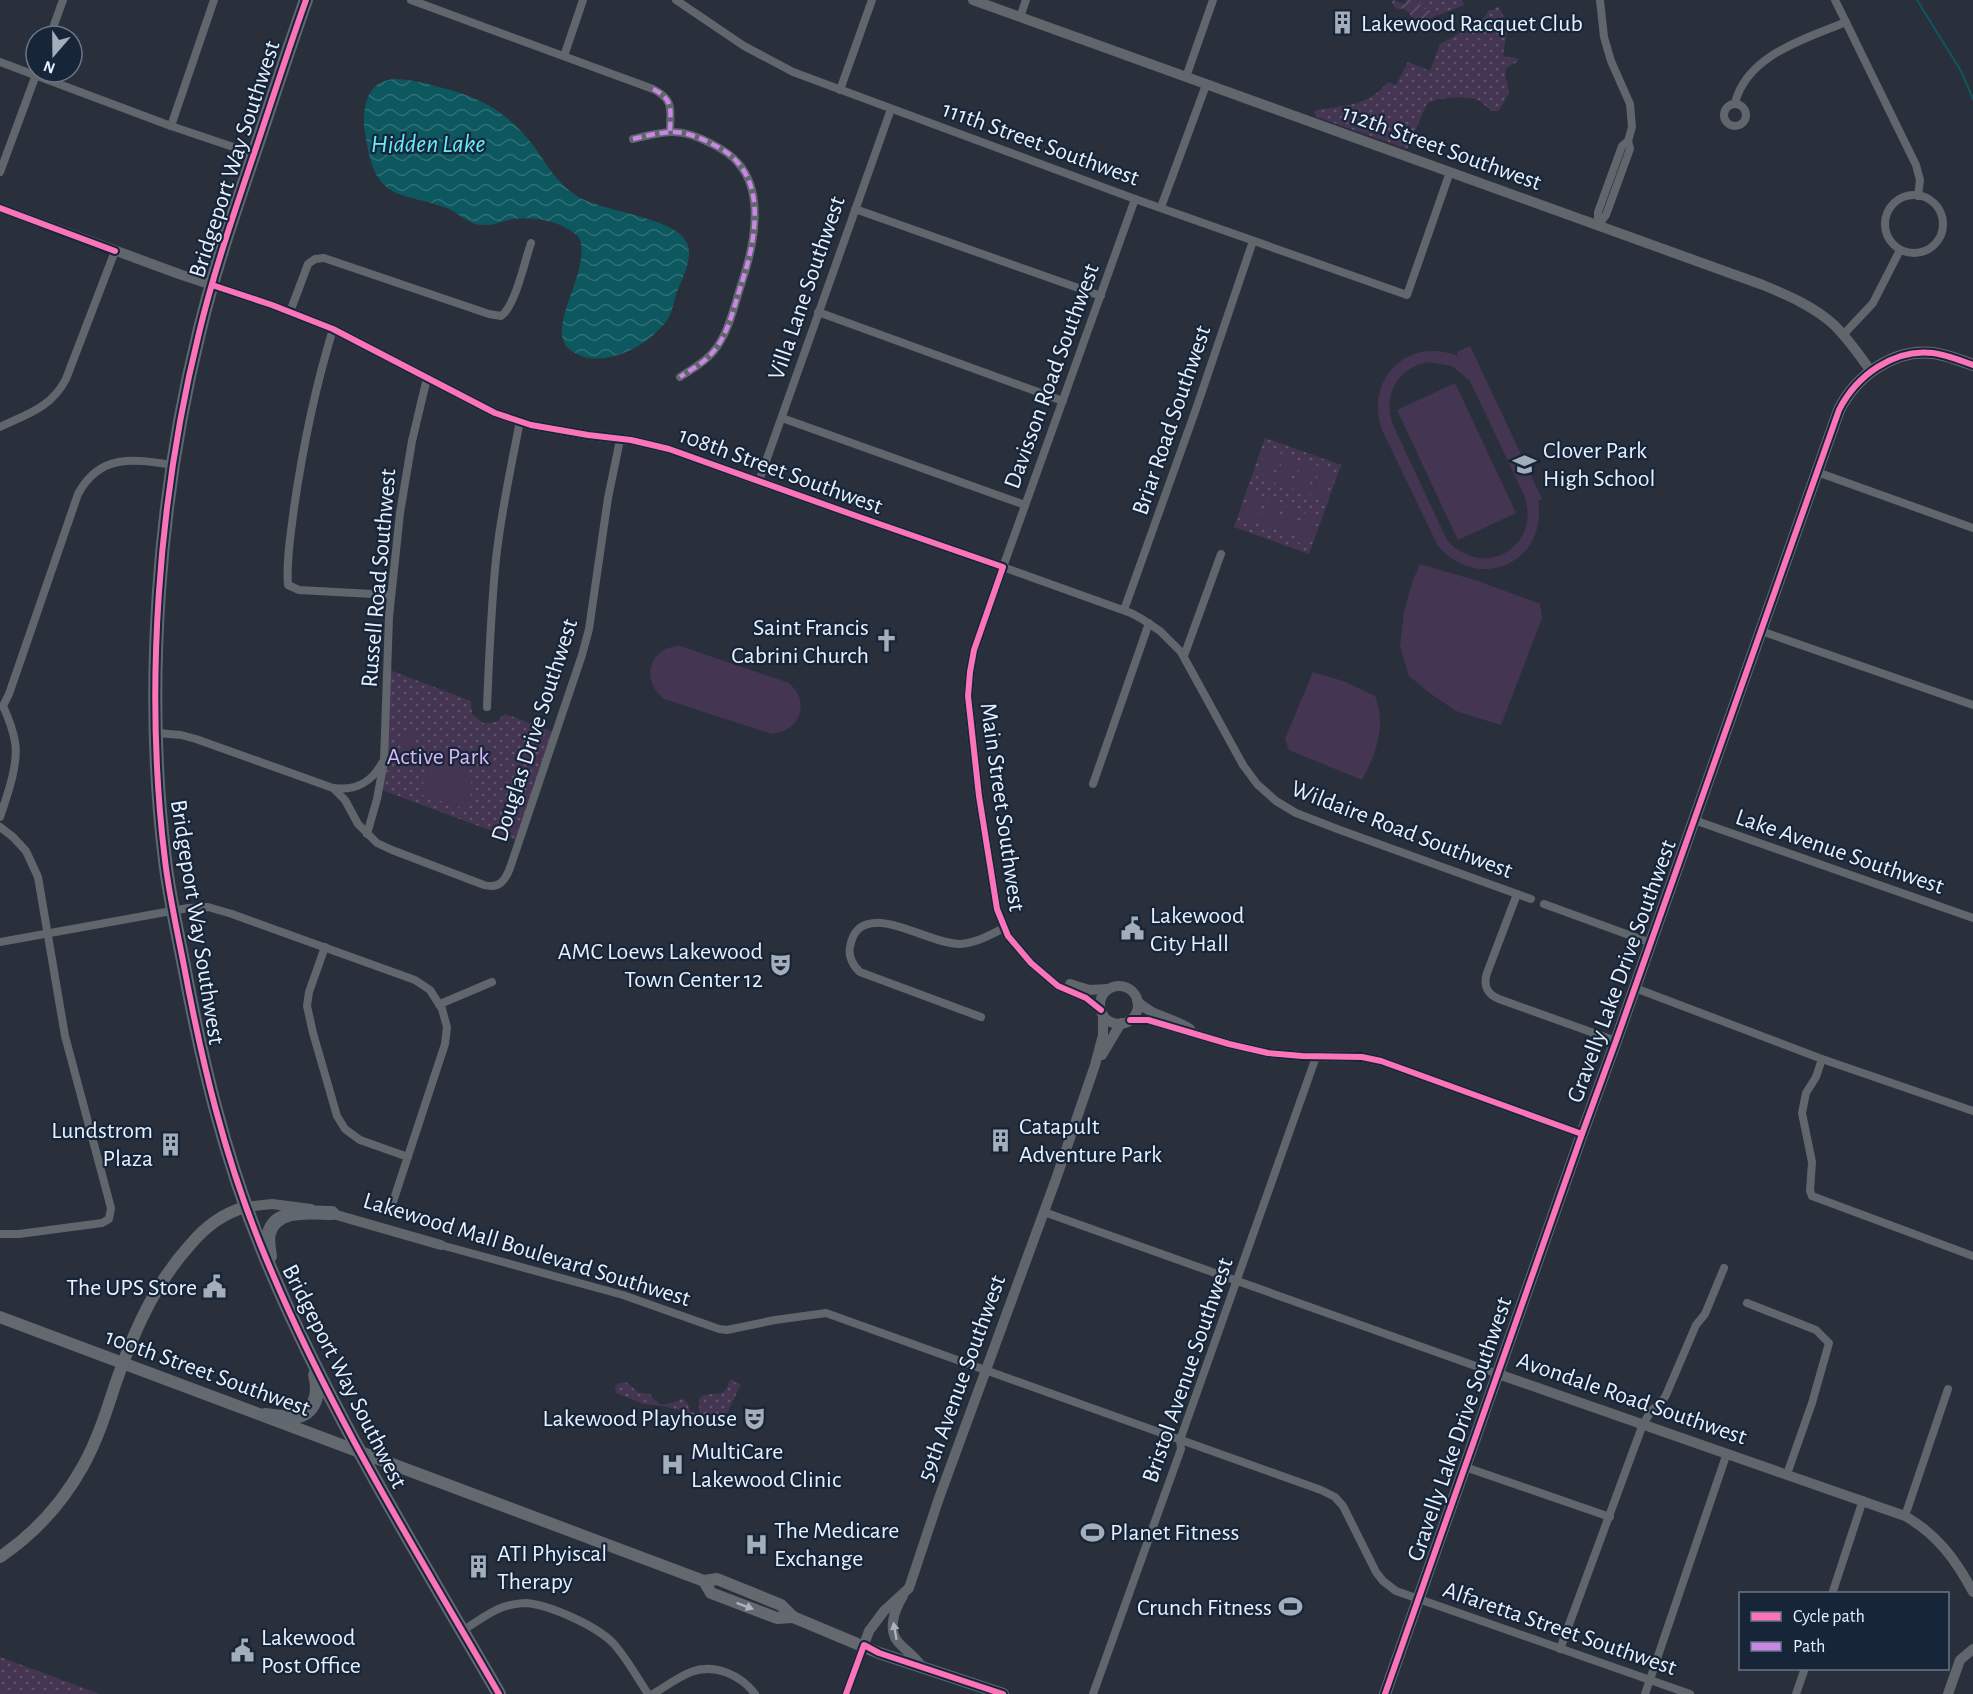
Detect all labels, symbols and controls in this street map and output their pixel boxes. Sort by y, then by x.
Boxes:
building icon: Lakewood Racquet Club [1330,10,1356,36]
place label: Lakewood Racquet Club [1361,12,1583,36]
north arrow [24,24,84,84]
street label: Bridgeport Way Southwest [185,38,285,281]
text: N [41,58,57,77]
street label: 111th Street Southwest [939,97,1142,191]
street label: 112th Street Southwest [1339,101,1545,195]
water label: Hidden Lake [371,131,485,157]
street label: Villa Lane Southwest [764,193,850,383]
street label: Davisson Road Southwest [1000,260,1104,492]
street label: Briar Road Southwest [1128,322,1216,518]
street label: 108th Street Southwest [676,423,886,519]
place label: Clover Park High School [1543,439,1655,491]
school or university icon: Clover Park High School [1512,451,1538,477]
street label: Russell Road Southwest [357,467,401,688]
street label: Douglas Drive Southwest [488,616,582,845]
place label: Saint Francis Cabrini Church [731,616,869,668]
church icon: Saint Francis Cabrini Church [874,628,900,654]
street label: Main Street Southwest [975,701,1029,913]
park label: Active Park [387,745,489,769]
street label: Wildaire Road Southwest [1288,777,1516,883]
street label: Bridgeport Way Southwest [166,798,228,1047]
street label: Lake Avenue Southwest [1732,805,1947,899]
street label: Gravelly Lake Drive Southwest [1563,836,1681,1106]
place label: Lakewood City Hall [1150,904,1245,956]
public building icon: Lakewood City Hall [1119,916,1145,942]
place label: AMC Loews Lakewood Town Center 12 [558,940,763,992]
theatre icon: AMC Loews Lakewood Town Center 12 [768,952,794,978]
place label: Catapult Adventure Park [1019,1115,1162,1167]
place label: Lundstrom Plaza [51,1119,153,1171]
building icon: Catapult Adventure Park [988,1127,1014,1153]
building icon: Lundstrom Plaza [158,1131,184,1157]
street label: Lakewood Mall Boulevard Southwest [360,1189,693,1311]
street label: Bristol Avenue Southwest [1138,1255,1238,1486]
street label: Bridgeport Way Southwest [277,1261,411,1493]
street label: 59th Avenue Southwest [913,1272,1010,1485]
public building icon: The UPS Store [202,1274,228,1300]
place label: The UPS Store [66,1276,197,1300]
street label: Gravelly Lake Drive Southwest [1403,1294,1517,1564]
street label: 100th Street Southwest [102,1325,314,1421]
street label: Avondale Road Southwest [1514,1348,1750,1450]
theatre icon: Lakewood Playhouse [742,1405,768,1431]
place label: Lakewood Playhouse [543,1407,737,1431]
place label: MultiCare Lakewood Clinic [691,1440,841,1492]
hospital icon: MultiCare Lakewood Clinic [660,1452,686,1478]
place label: The Medicare Exchange [774,1519,899,1571]
sports icon: Planet Fitness [1079,1519,1105,1545]
place label: Planet Fitness [1110,1521,1239,1545]
hospital icon: The Medicare Exchange [743,1531,769,1557]
place label: ATI Phyiscal Therapy [497,1542,607,1594]
building icon: ATI Phyiscal Therapy [466,1554,492,1580]
street label: Alfaretta Street Southwest [1440,1578,1680,1680]
legend [1739,1592,1949,1670]
sports icon: Crunch Fitness [1277,1594,1303,1620]
place label: Crunch Fitness [1137,1596,1272,1620]
one-way arrow [736,1602,754,1611]
text: Cycle path [1793,1608,1865,1626]
one-way arrow [891,1621,900,1640]
place label: Lakewood Post Office [261,1626,361,1678]
public building icon: Lakewood Post Office [230,1638,256,1664]
text: Path [1793,1638,1825,1656]

